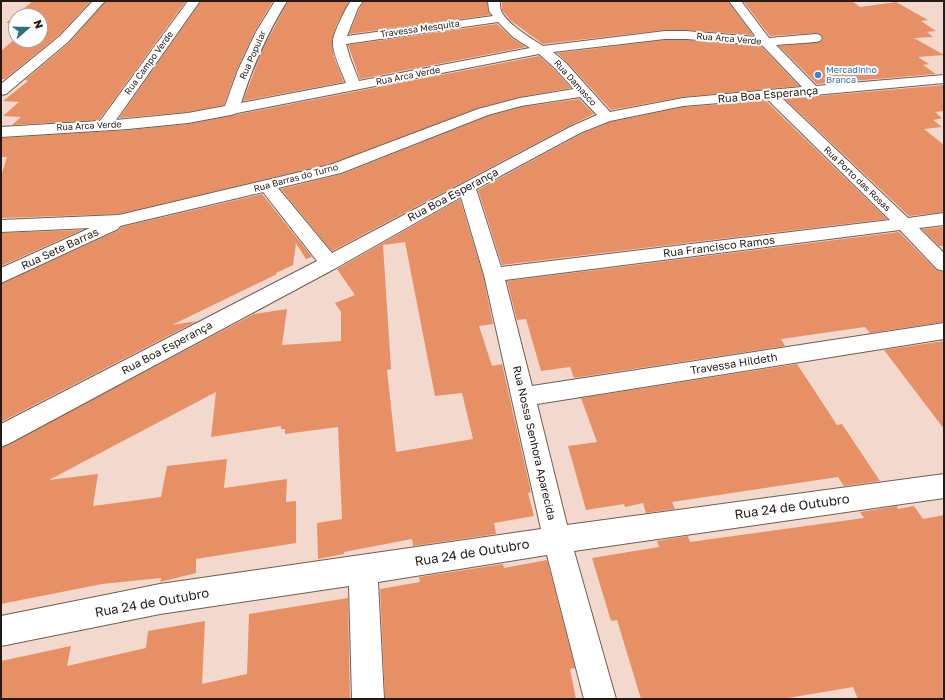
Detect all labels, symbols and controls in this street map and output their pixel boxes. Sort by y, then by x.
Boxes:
north arrow [8,8,48,48]
text: N [31,18,46,30]
street label: Travessa Mesquita [380,18,460,40]
street label: Rua Campo Verde [122,29,176,97]
street label: Rua Popular [237,29,269,81]
street label: Rua Arca Verde [696,31,762,47]
street label: Rua Damasco [552,58,598,108]
street label: Rua Arca Verde [375,64,441,88]
place label: Mercadinho Branca [826,65,877,86]
marker: Mercadinho Branca [813,70,823,80]
street label: Rua Boa Esperança [717,84,819,106]
street label: Rua Arca Verde [56,119,122,133]
street label: Rua Porto das Rosas [821,144,893,214]
street label: Rua Barras do Turno [253,162,339,194]
street label: Rua Boa Esperança [405,165,501,225]
street label: Rua Sete Barras [19,225,101,273]
street label: Rua Francisco Ramos [662,234,776,260]
street label: Rua Boa Esperança [119,318,215,378]
street label: Travessa Hildeth [690,351,778,377]
street label: Rua Nossa Senhora Aparecida [510,365,558,521]
street label: Rua 24 de Outubro [734,491,850,523]
street label: Rua 24 de Outubro [414,536,530,570]
street label: Rua 24 de Outubro [94,585,210,621]

